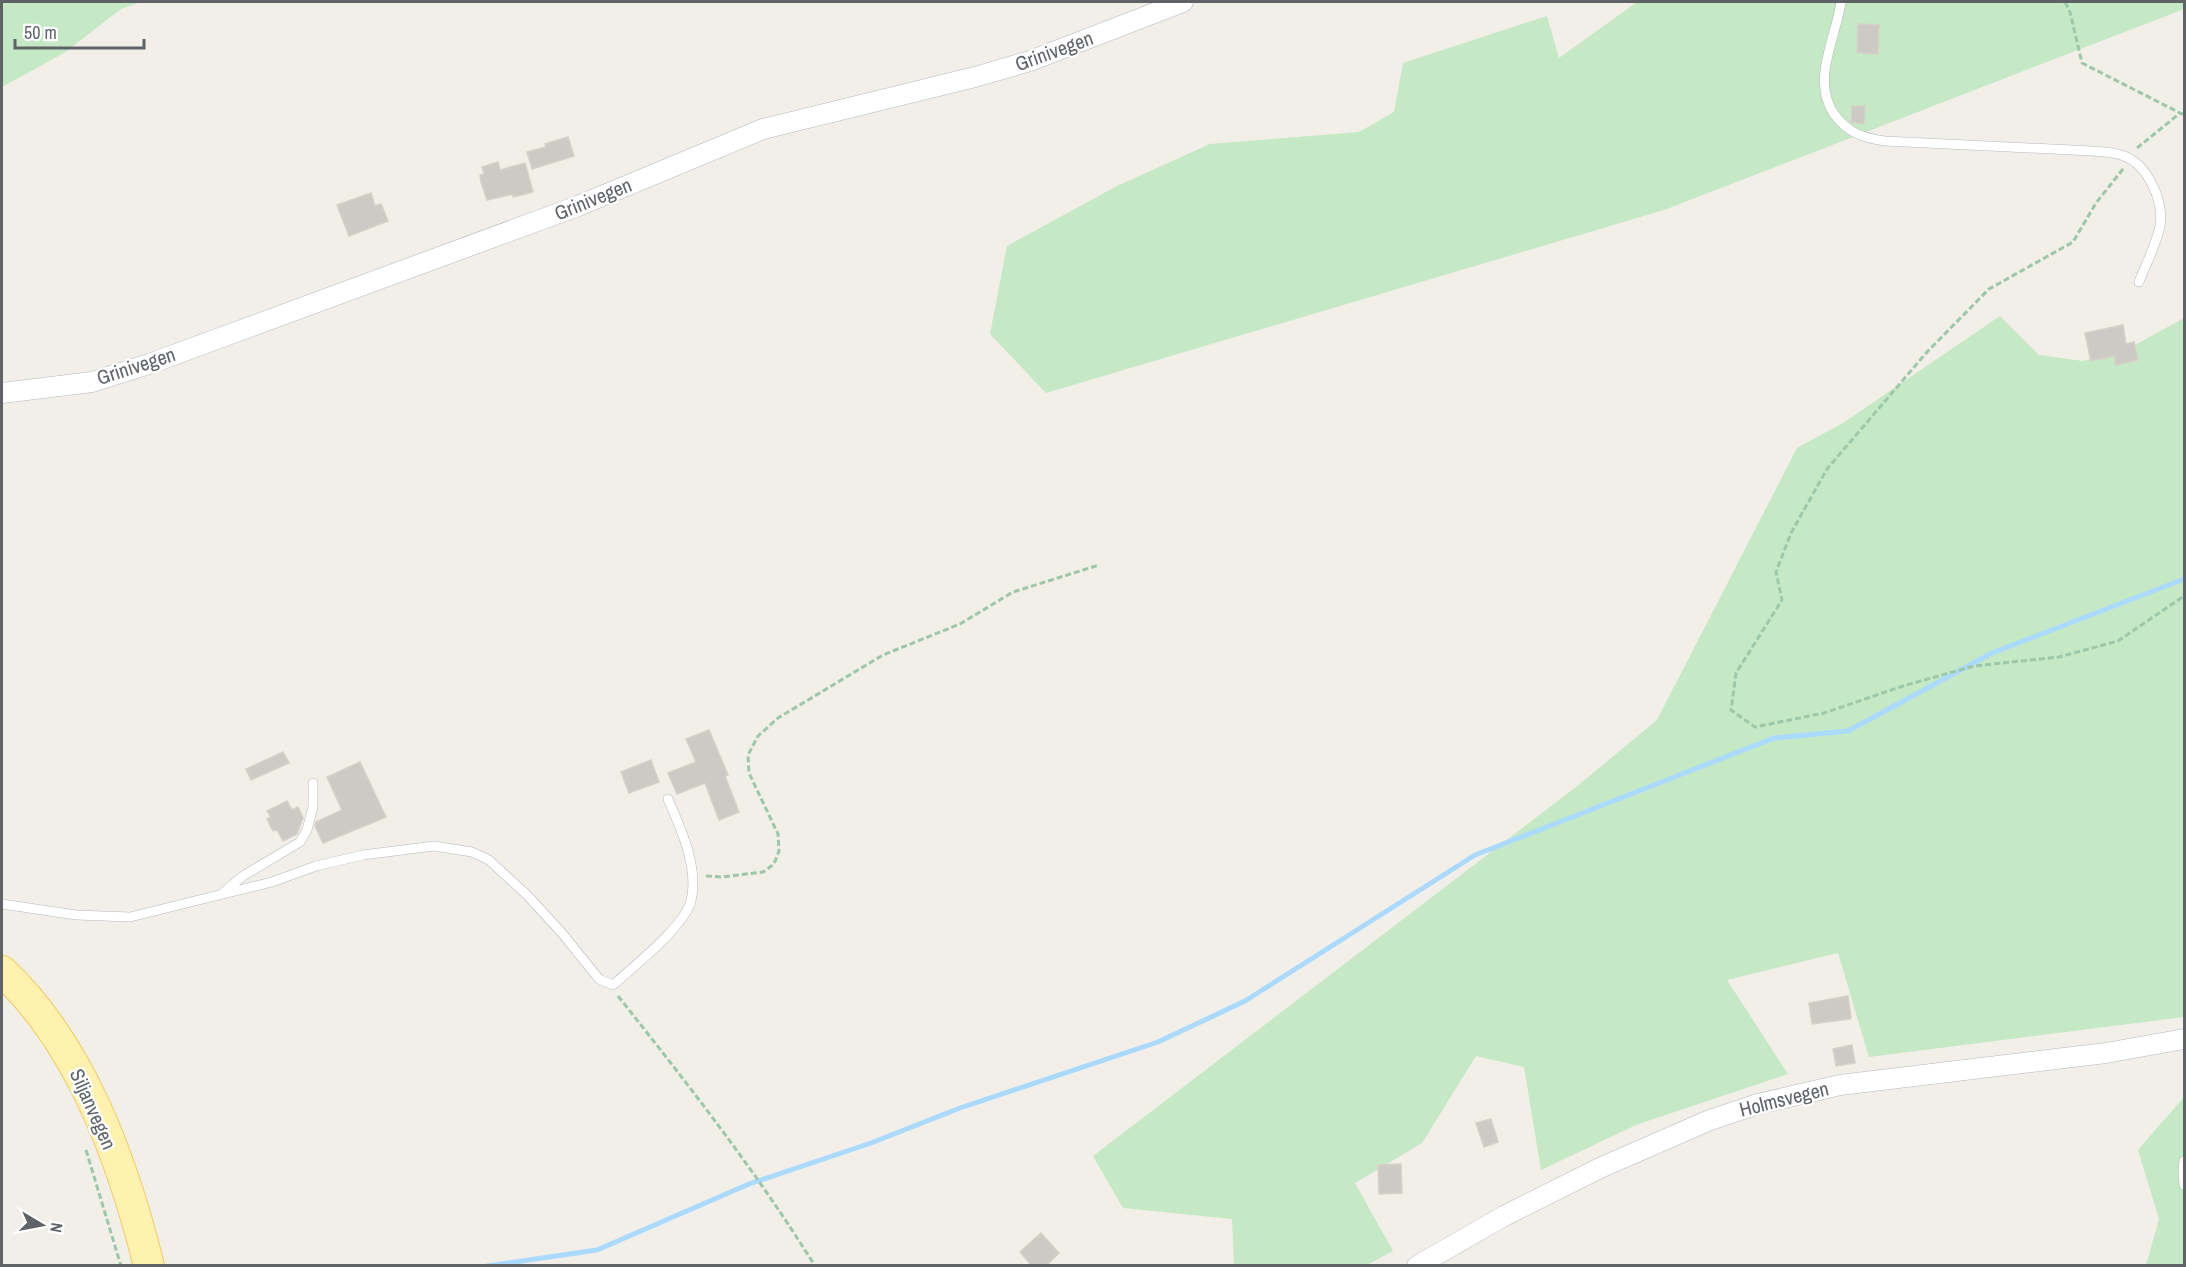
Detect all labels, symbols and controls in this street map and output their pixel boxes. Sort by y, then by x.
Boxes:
scale bar [15,12,144,50]
text: 50 m [24,20,57,45]
street label: Grinivegen [1011,24,1097,77]
street label: Grinivegen [550,171,635,226]
street label: Grinivegen [93,340,179,391]
street label: Siljanvegen [64,1064,123,1153]
street label: Holmsvegen [1736,1074,1831,1123]
north arrow [12,1195,72,1255]
text: N [45,1221,68,1234]

